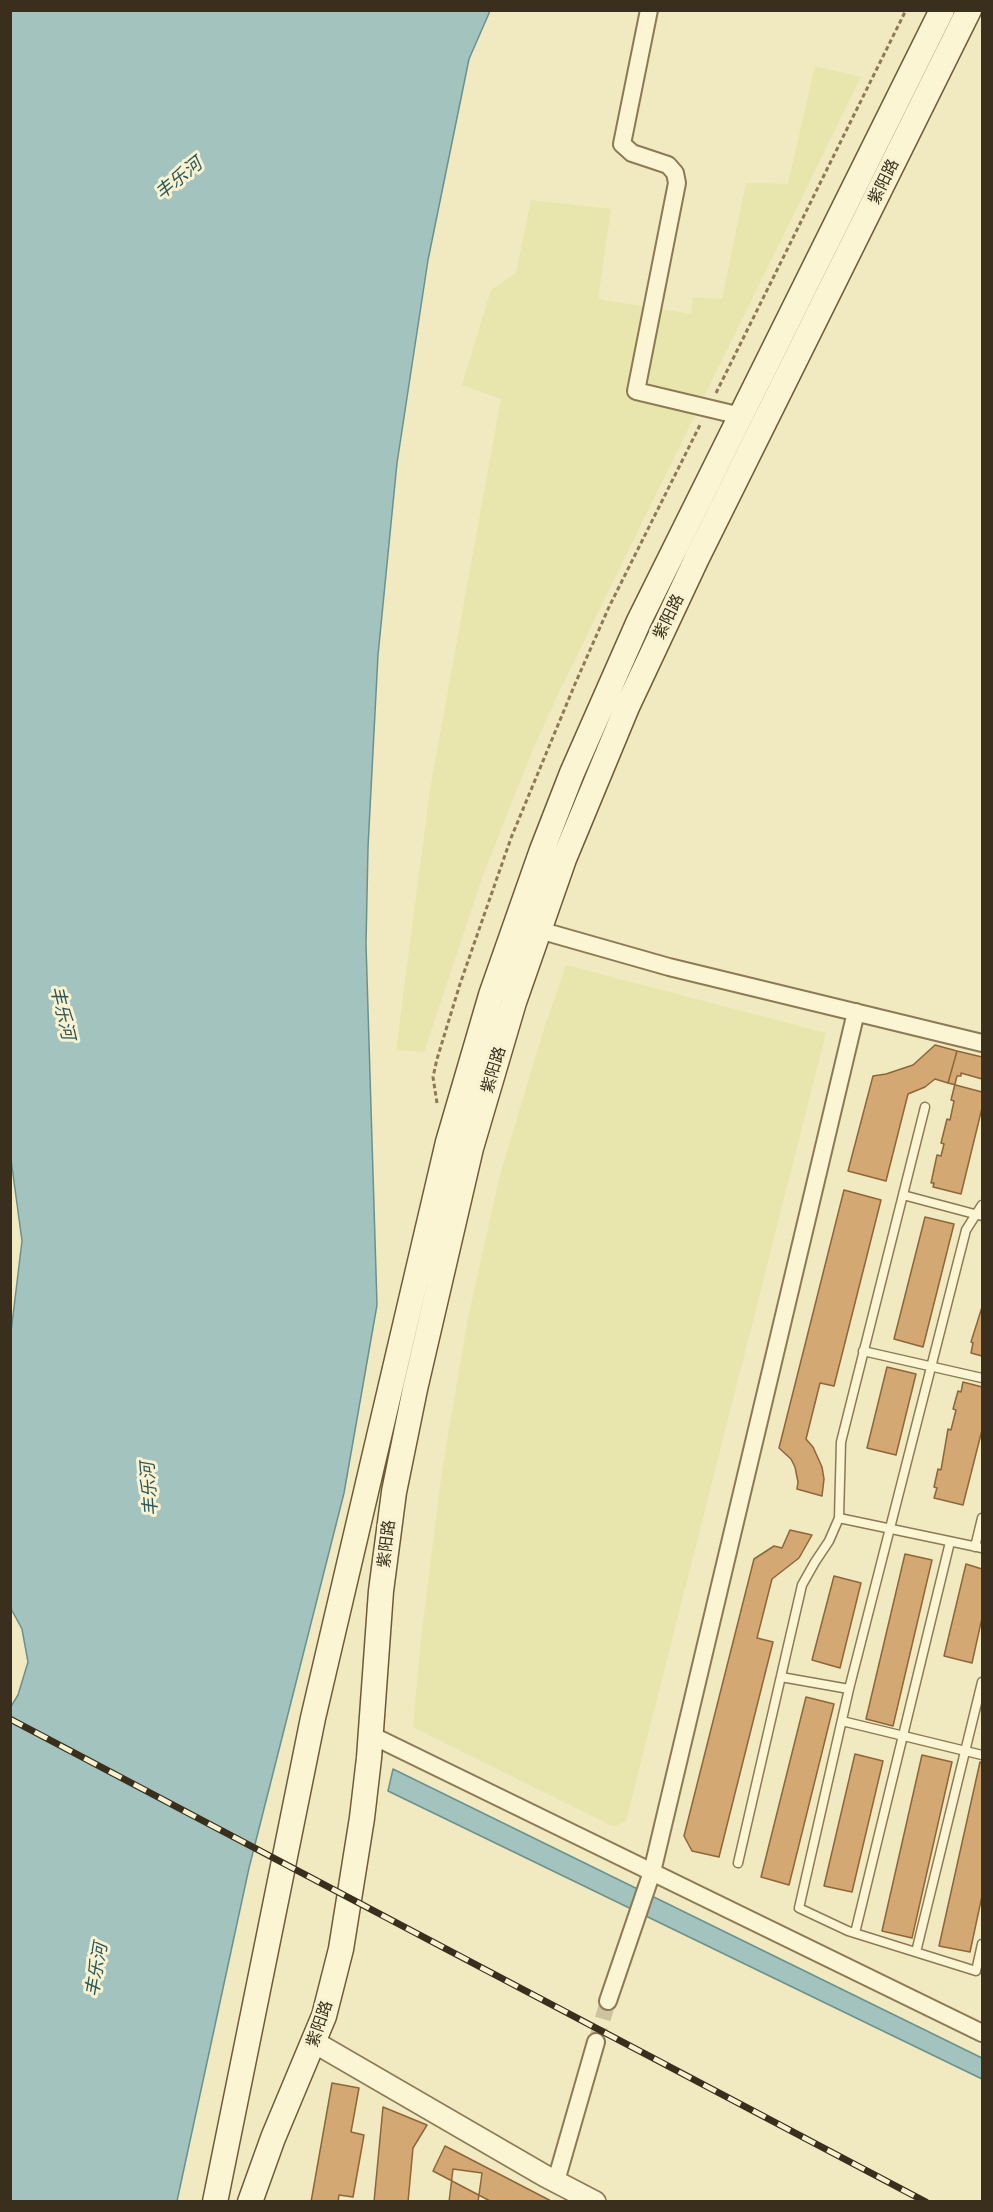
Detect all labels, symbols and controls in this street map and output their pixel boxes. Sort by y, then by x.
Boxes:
water label: 丰乐河 [151,154,207,204]
street label: 紫阳路 [865,156,903,208]
street label: 紫阳路 [650,591,688,643]
water label: 丰乐河 [45,984,79,1042]
street label: 紫阳路 [478,1044,510,1096]
water label: 丰乐河 [137,1461,163,1517]
street label: 紫阳路 [375,1519,399,1569]
water label: 丰乐河 [82,1942,112,1998]
street label: 紫阳路 [303,1998,337,2050]

